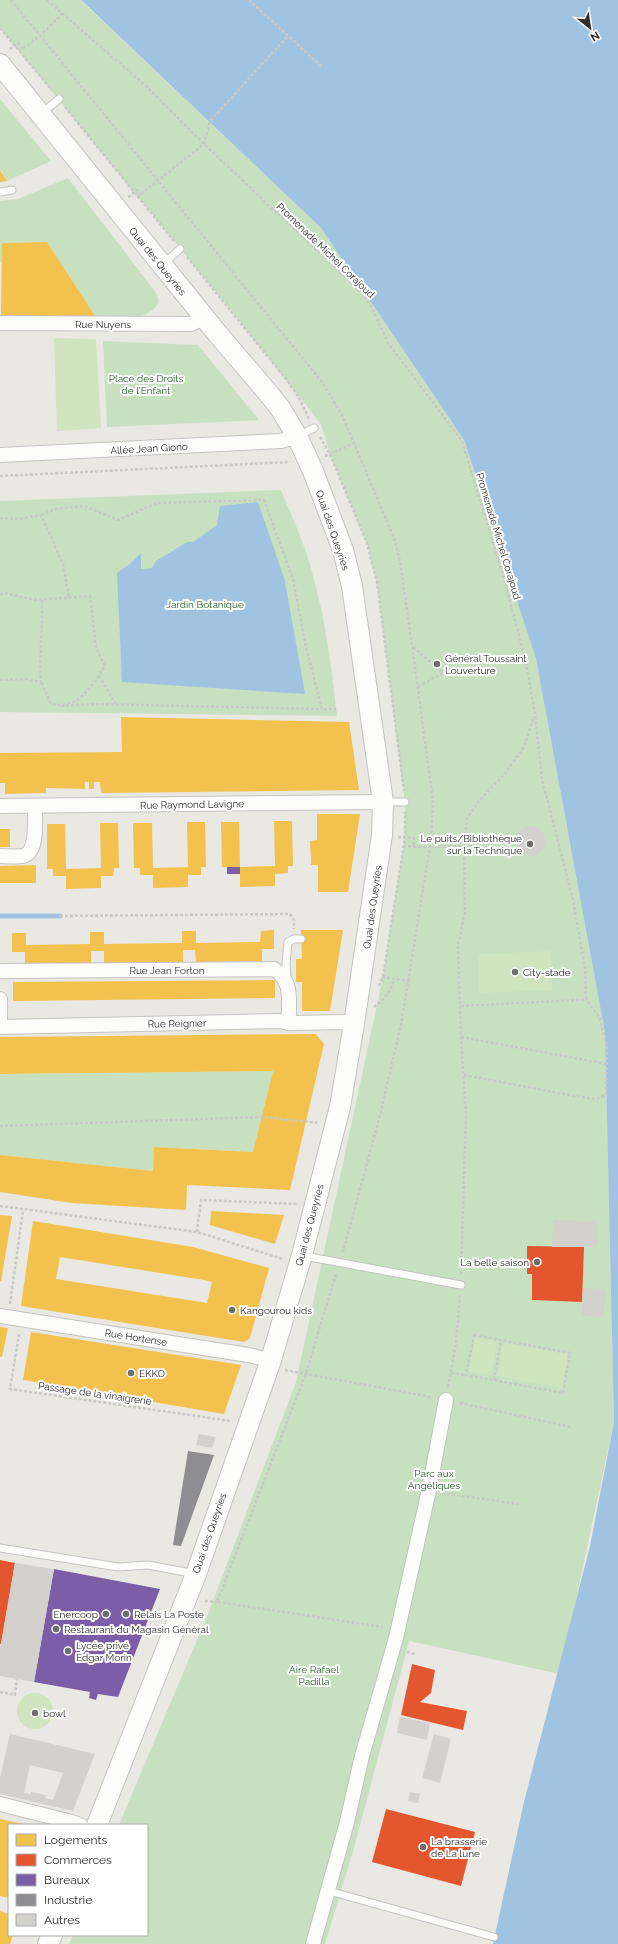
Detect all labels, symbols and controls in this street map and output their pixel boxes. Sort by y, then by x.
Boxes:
north arrow [570,8,610,48]
text: N [588,28,602,44]
street label: Promenade Michel Corajoud [274,201,377,300]
street label: Quai des Queyries [127,225,188,298]
street label: Rue Nuyens [75,319,131,330]
park label: Place des Droits de l'Enfant [109,373,183,396]
street label: Allée Jean Giono [110,441,188,456]
street label: Promenade Michel Corajoud [474,472,523,601]
street label: Quai des Queyries [314,489,351,572]
park label: Jardin Botanique [166,599,244,610]
place label: Général Toussaint Louverture [445,653,527,676]
marker: Général Toussaint Louverture [432,659,442,669]
street label: Rue Raymond Lavigne [140,798,244,811]
place label: Le puits/Bibliothèque sur la Technique [421,833,522,856]
marker: Le puits/Bibliothèque sur la Technique [525,839,535,849]
street label: Quai des Queyries [361,865,384,949]
street label: Rue Jean Forton [129,965,205,976]
marker: City-stade [510,967,520,977]
place label: City-stade [523,967,571,978]
street label: Rue Reignier [148,1017,207,1030]
street label: Quai des Queyries [293,1183,326,1267]
place label: La belle saison [460,1257,529,1268]
marker: La belle saison [532,1257,542,1267]
marker: Kangourou kids [227,1305,237,1315]
place label: Kangourou kids [240,1305,312,1316]
street label: Rue Hortense [104,1327,168,1348]
marker: EKKO [126,1368,136,1378]
place label: EKKO [139,1368,166,1379]
street label: Passage de la vinaigrerie [38,1380,152,1407]
park label: Parc aux Angéliques [408,1468,460,1491]
street label: Quai des Queyries [191,1491,228,1575]
place label: Enercoop [53,1609,98,1620]
marker: Enercoop [101,1609,111,1619]
marker: Relais La Poste [121,1609,131,1619]
place label: Relais La Poste [134,1609,204,1620]
marker: Restaurant du Magasin Général [51,1624,61,1634]
place label: Restaurant du Magasin Général [64,1624,209,1635]
place label: Lycée privé Edgar Morin [76,1640,132,1663]
marker: Lycée privé Edgar Morin [63,1646,73,1656]
park label: Aire Rafael Padilla [289,1664,339,1687]
marker: bowl [30,1708,40,1718]
place label: bowl [43,1708,66,1719]
legend [8,1824,148,1936]
text: Logements [44,1833,107,1847]
place label: La brasserie de La lune [431,1836,487,1859]
marker: La brasserie de La lune [418,1842,428,1852]
text: Commerces [44,1853,112,1867]
text: Bureaux [44,1873,90,1887]
text: Industrie [44,1893,92,1907]
text: Autres [44,1913,80,1927]

